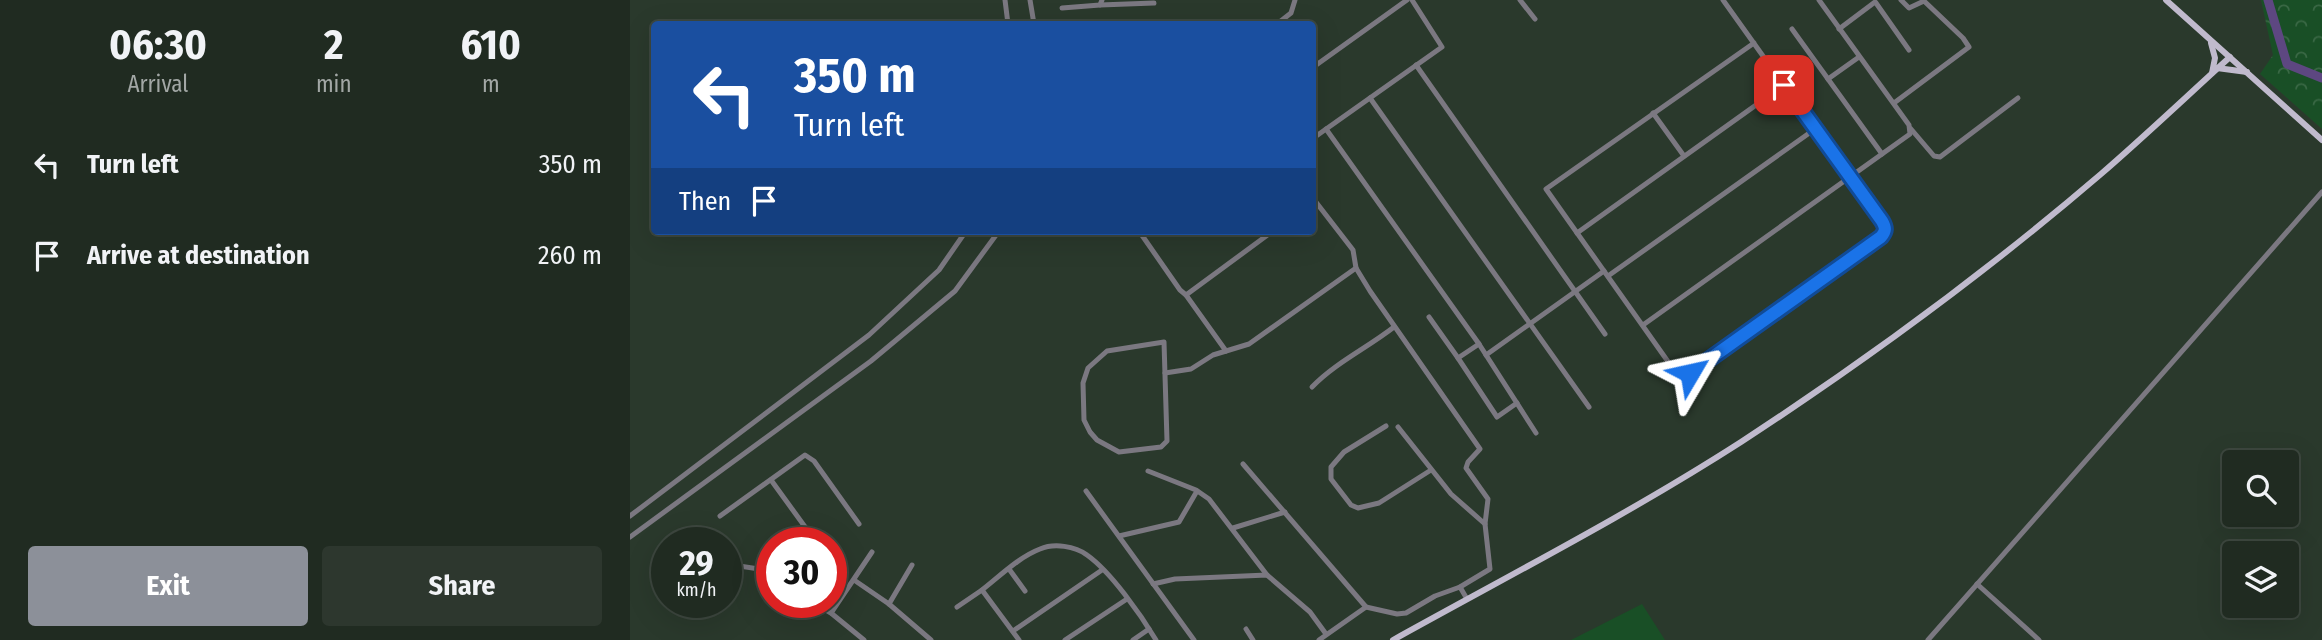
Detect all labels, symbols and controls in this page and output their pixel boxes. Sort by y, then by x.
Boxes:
text: 06:30 [109,20,207,70]
text: 2 [324,20,343,70]
text: 610 [460,20,521,70]
text: 350 m [794,46,916,105]
icon: left [679,49,770,140]
pin [1754,55,1814,115]
icon: arrive [1765,66,1803,104]
text: Arrival [127,70,188,98]
text: min [316,70,352,98]
text: m [482,70,500,98]
text: Turn left [794,106,904,144]
icon: left [28,146,66,184]
text: Turn left [87,149,179,180]
text: 350 m [539,149,602,180]
icon: arrive [745,182,783,220]
text: Then [679,186,731,217]
icon: arrive [28,237,66,275]
text: Arrive at destination [87,240,310,271]
text: 260 m [538,240,602,271]
position arrow [1653,336,1727,410]
map controls [2222,450,2299,618]
button: search [2222,450,2299,527]
speed limit sign: 30 [756,527,847,618]
button: layers [2222,541,2299,618]
text: 29 [679,542,714,584]
button: Exit [28,546,308,626]
button: Share [322,546,602,626]
text: km/h [676,579,717,601]

